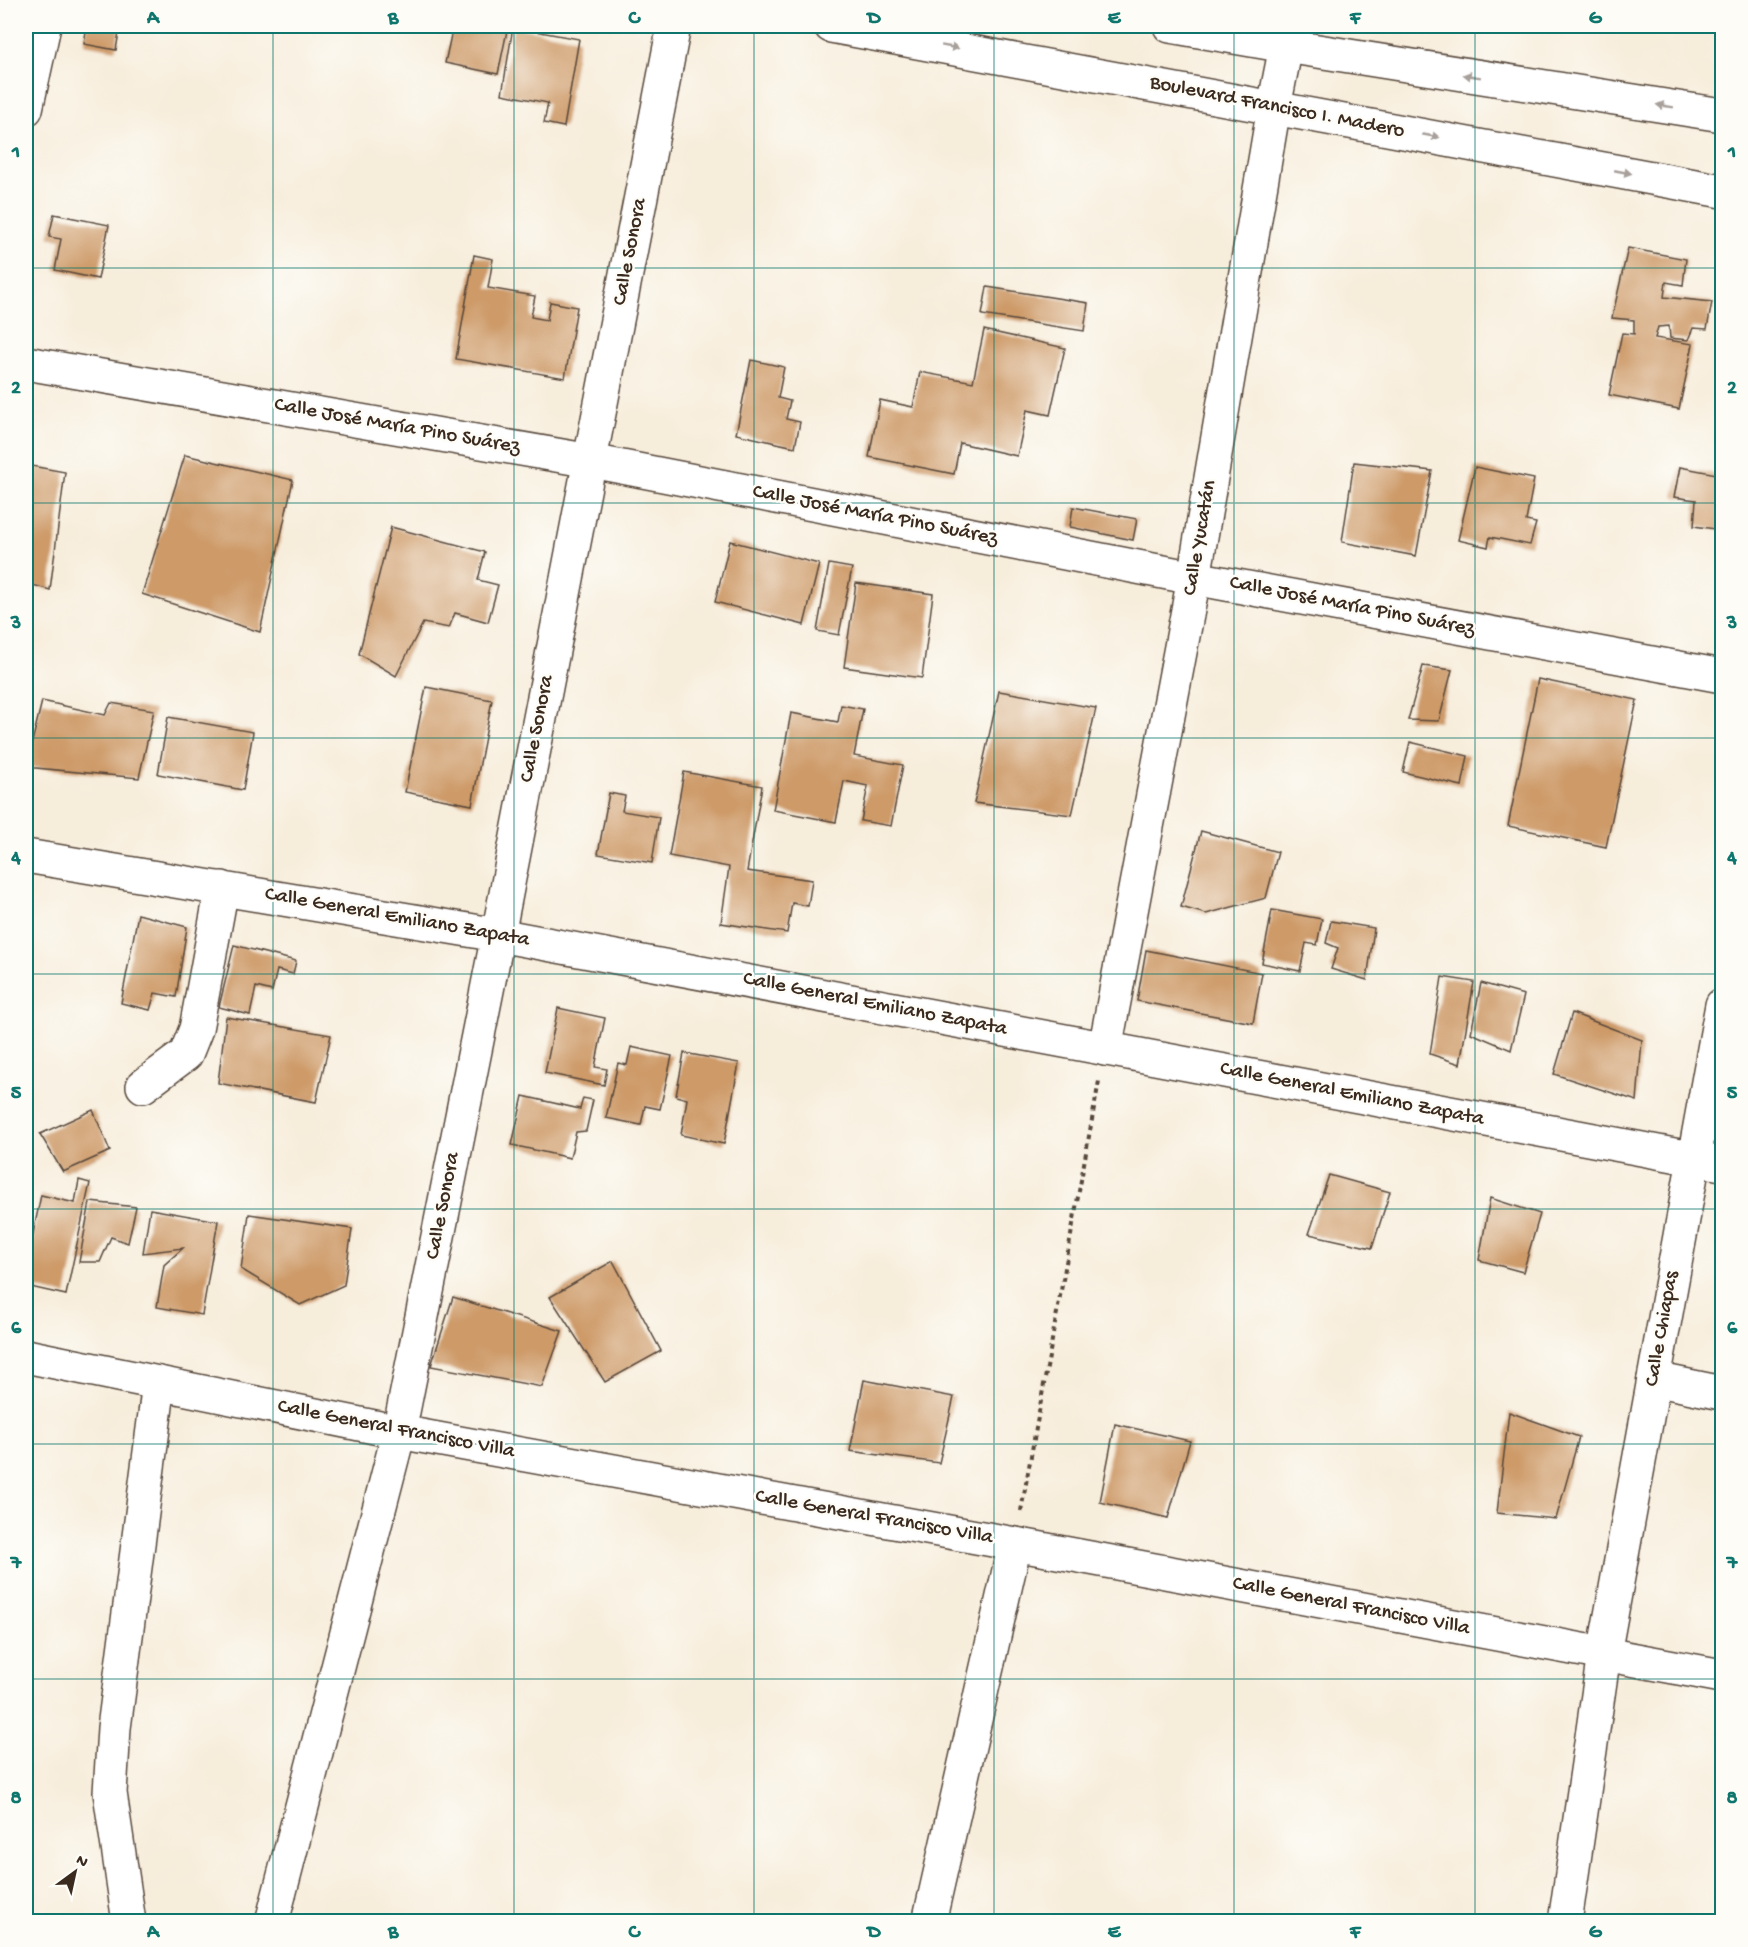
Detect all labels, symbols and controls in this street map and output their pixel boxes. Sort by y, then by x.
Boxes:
text: A [146,8,161,31]
text: B [387,8,399,31]
text: C [628,8,642,31]
text: D [865,8,881,31]
text: E [1108,8,1122,31]
text: F [1349,8,1362,31]
text: G [1589,8,1603,31]
one-way arrow [941,43,960,52]
street label: Boulevard Francisco I. Madero [1146,71,1407,145]
one-way arrow [1462,71,1481,80]
one-way arrow [1655,102,1674,111]
one-way arrow [1422,132,1441,141]
text: 1 [11,142,20,165]
text: 1 [1727,142,1736,165]
one-way arrow [1613,168,1632,177]
street label: Calle Sonora [608,195,654,308]
text: 2 [11,378,21,401]
text: 2 [1727,378,1737,401]
street label: Calle José María Pino Suárez [272,393,523,461]
street label: Calle Yucatán [1179,478,1223,598]
street label: Calle José María Pino Suárez [750,480,1000,552]
street label: Calle José María Pino Suárez [1227,571,1477,643]
text: 3 [10,613,21,636]
text: 3 [1726,613,1737,636]
street label: Calle Sonora [515,672,561,785]
text: 4 [10,848,21,871]
text: 4 [1726,848,1737,871]
street label: Calle General Emiliano Zapata [263,882,533,954]
street label: Calle General Emiliano Zapata [741,967,1010,1043]
street label: Calle General Emiliano Zapata [1218,1057,1487,1133]
text: 5 [11,1083,22,1106]
text: 5 [1727,1083,1738,1106]
street label: Calle Sonora [421,1149,467,1262]
street label: Calle Chiapas [1641,1268,1686,1389]
text: 6 [11,1318,22,1341]
text: 6 [1727,1318,1738,1341]
street label: Calle General Francisco Villa [275,1395,518,1466]
street label: Calle General Francisco Villa [753,1485,996,1551]
text: 7 [10,1553,23,1576]
text: 7 [1726,1553,1739,1576]
street label: Calle General Francisco Villa [1230,1572,1473,1643]
text: 8 [11,1788,22,1811]
text: 8 [1727,1788,1738,1811]
north arrow [45,1842,105,1902]
text: N [72,1852,91,1873]
text: A [146,1922,161,1945]
text: B [387,1922,399,1945]
text: C [628,1922,642,1945]
text: D [865,1922,881,1945]
text: E [1108,1922,1122,1945]
text: F [1349,1922,1362,1945]
text: G [1589,1922,1603,1945]

